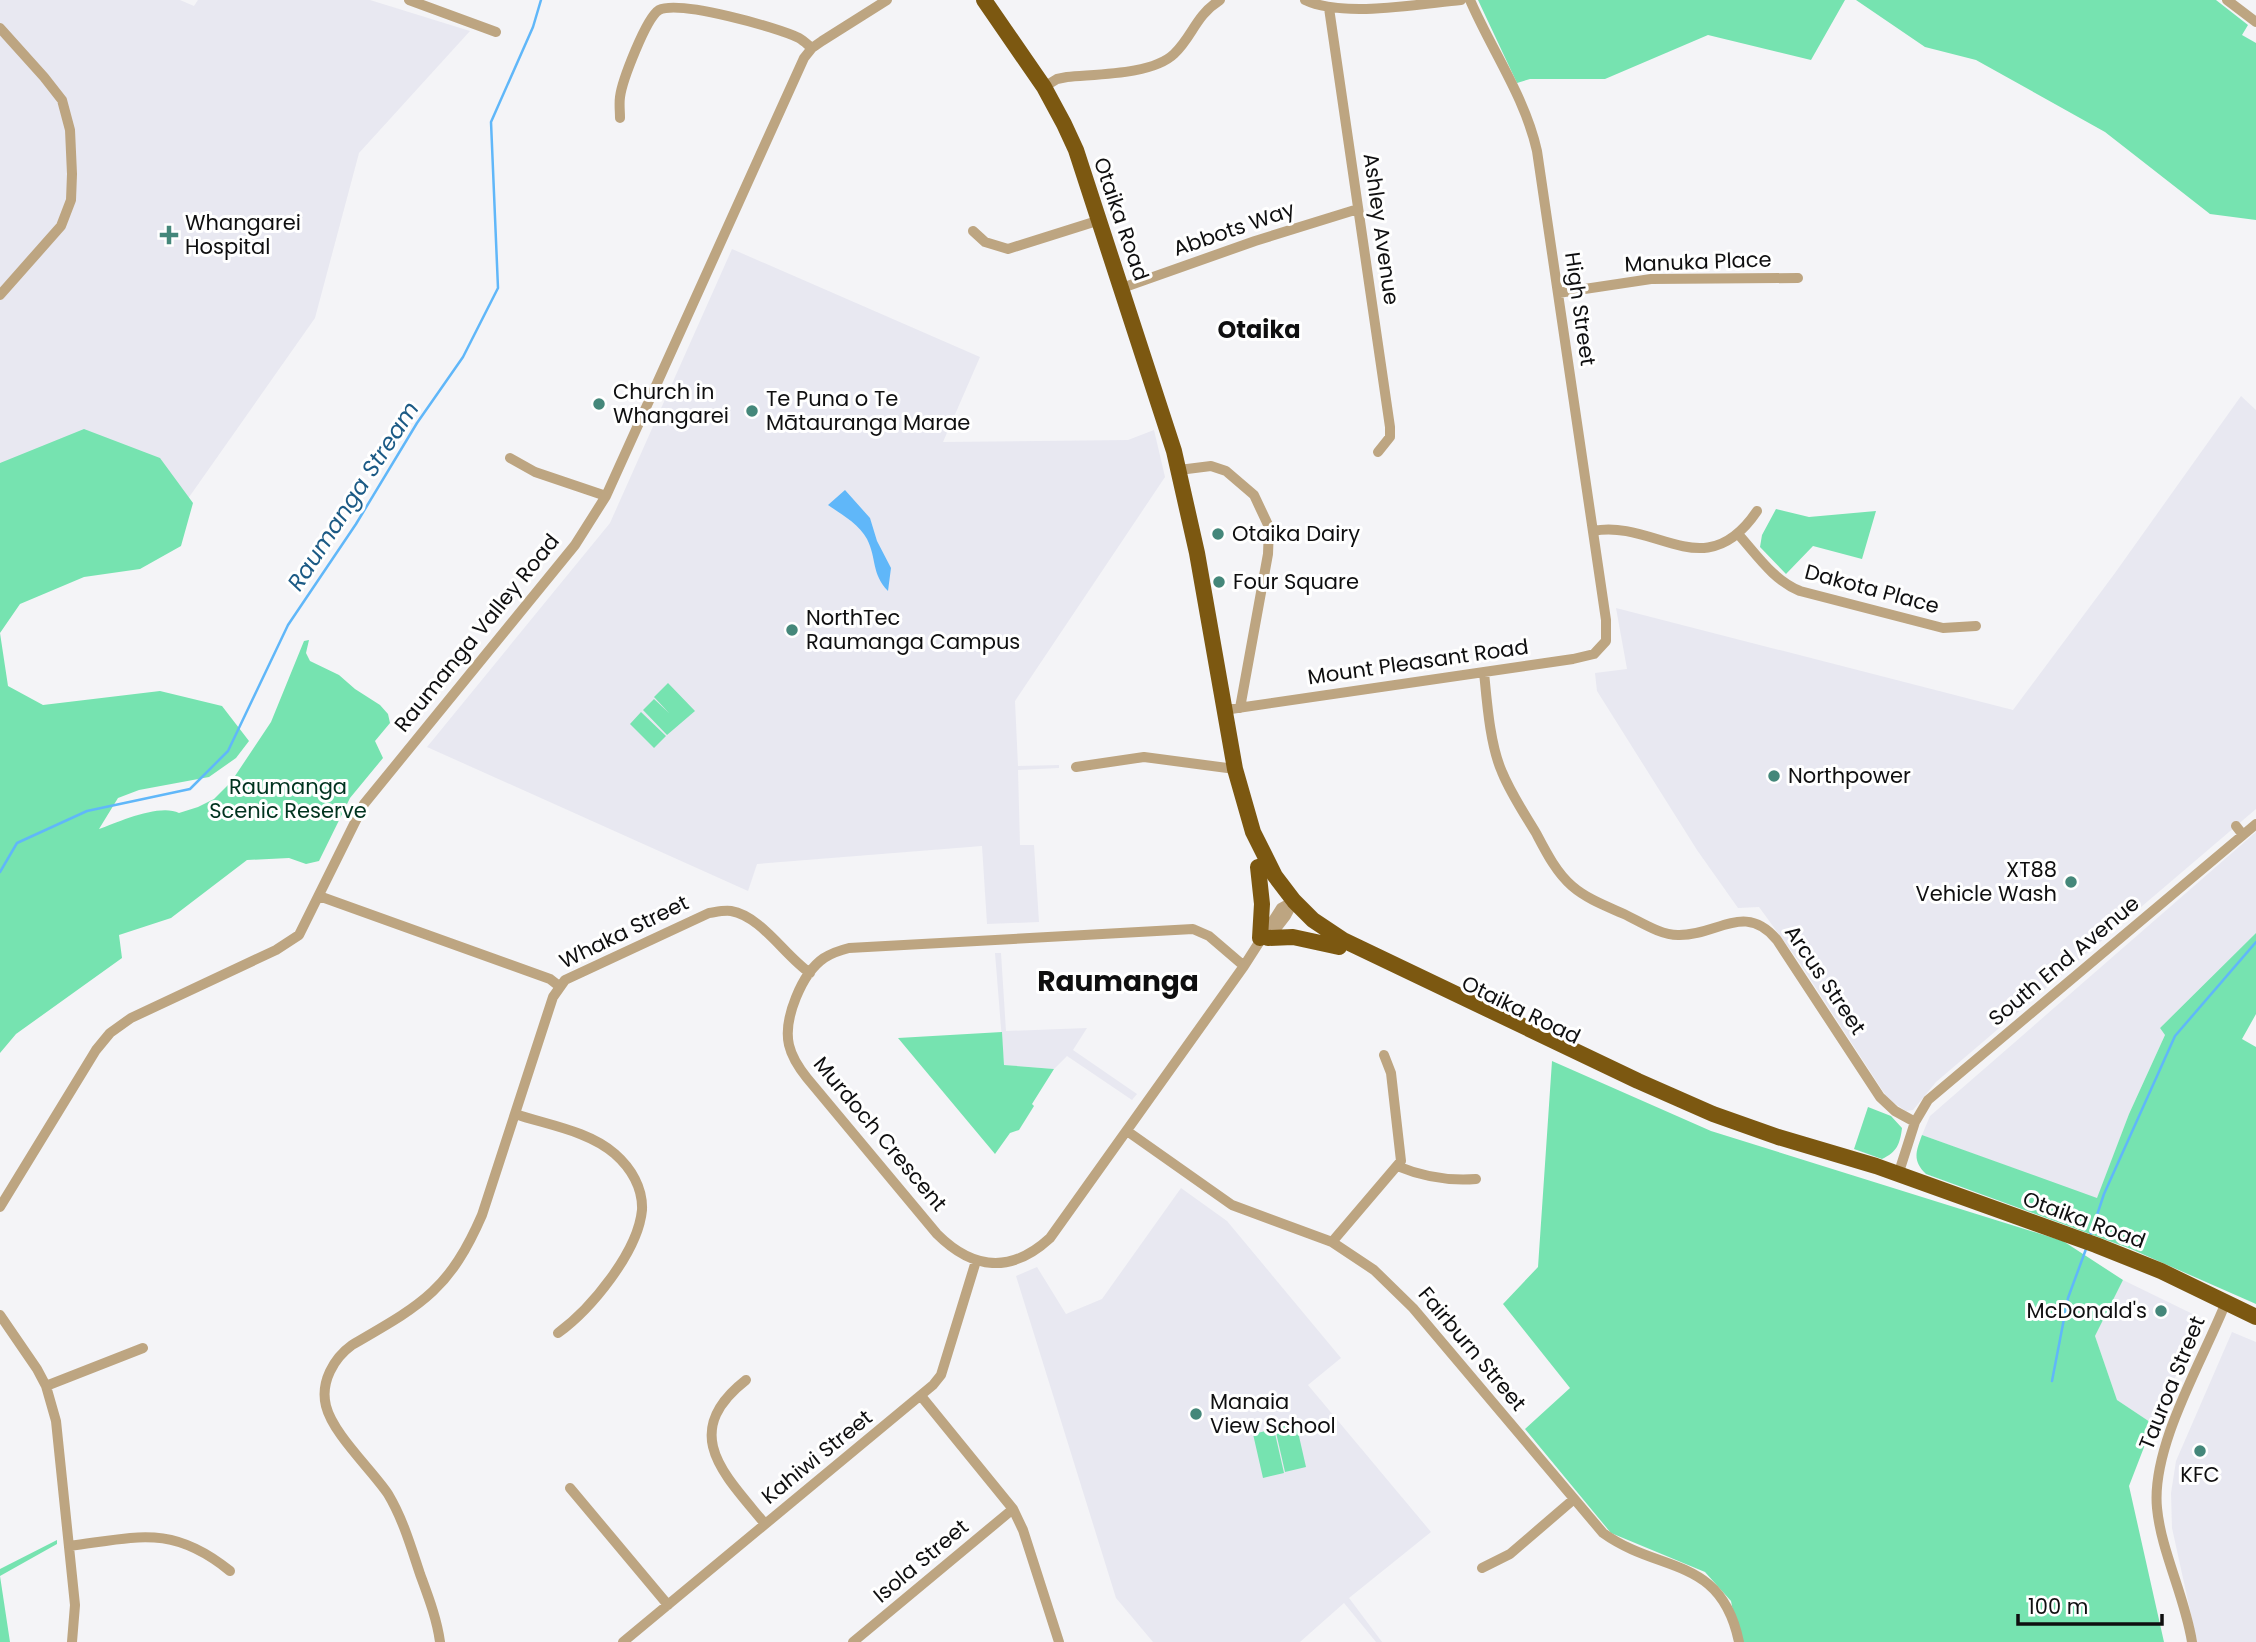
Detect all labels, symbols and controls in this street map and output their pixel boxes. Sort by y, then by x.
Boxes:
street label: Ashley Avenue [1356,151,1407,307]
street label: Otaika Road [1087,153,1156,284]
street label: Abbots Way [1169,194,1299,263]
place label: Whangarei Hospital [185,208,301,261]
marker: Whangarei Hospital [159,225,179,245]
street label: Manuka Place [1624,244,1772,279]
street label: High Street [1558,250,1603,368]
district label: Otaika [1217,313,1301,346]
place label: Church in Whangarei [613,377,729,430]
place label: Te Puna o Te Mātauranga Marae [766,384,970,437]
water label: Raumanga Stream [280,395,426,597]
marker: Church in Whangarei [591,396,607,412]
marker: Te Puna o Te Mātauranga Marae [744,403,760,419]
place label: Otaika Dairy [1232,519,1360,548]
marker: Otaika Dairy [1210,526,1226,542]
street label: Raumanga Valley Road [387,527,566,738]
street label: Dakota Place [1802,557,1943,620]
place label: Four Square [1233,567,1359,596]
marker: Four Square [1211,574,1227,590]
place label: NorthTec Raumanga Campus [806,603,1020,656]
marker: NorthTec Raumanga Campus [784,622,800,638]
street label: Mount Pleasant Road [1306,632,1530,691]
place label: Northpower [1788,761,1911,790]
marker: Northpower [1766,768,1782,784]
park label: Raumanga Scenic Reserve [209,772,367,825]
place label: XT88 Vehicle Wash [1916,855,2057,908]
marker: XT88 Vehicle Wash [2063,874,2079,890]
street label: Whaka Street [554,888,693,975]
street label: South End Avenue [1982,889,2145,1032]
street label: Arcus Street [1778,919,1873,1040]
district label: Raumanga [1037,962,1199,1001]
street label: Otaika Road [1457,968,1585,1051]
street label: Murdoch Crescent [807,1050,954,1217]
street label: Otaika Road [2019,1184,2150,1255]
street label: Fairburn Street [1412,1280,1533,1417]
place label: McDonald's [2027,1296,2147,1325]
marker: McDonald's [2153,1303,2169,1319]
street label: Tauroa Street [2132,1312,2211,1454]
place label: Manaia View School [1210,1387,1336,1440]
street label: Kahiwi Street [755,1403,878,1510]
marker: Manaia View School [1188,1406,1204,1422]
marker: KFC [2192,1443,2208,1459]
place label: KFC [2180,1460,2220,1489]
street label: Isola Street [867,1512,974,1609]
scale bar [2018,1582,2162,1626]
text: 100 m [2028,1592,2088,1621]

